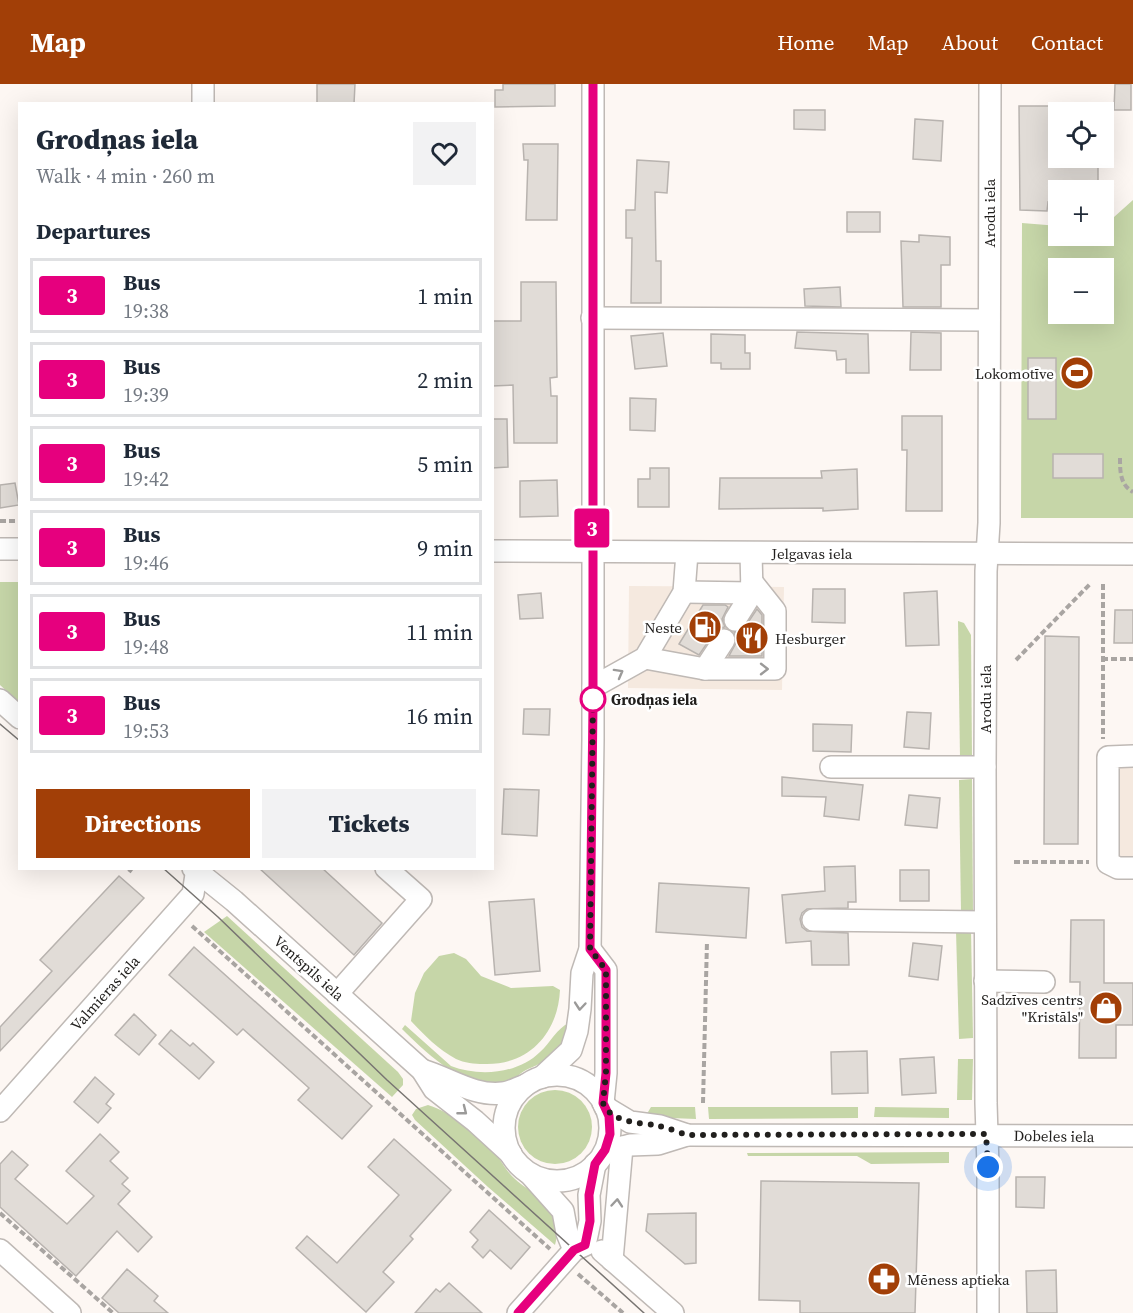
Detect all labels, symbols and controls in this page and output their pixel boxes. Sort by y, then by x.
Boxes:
text: Map [30,23,86,61]
text: Home [777,28,835,57]
text: Map [868,28,909,57]
text: About [942,28,998,57]
text: Contact [1031,28,1103,57]
map controls [1048,102,1114,324]
button: locate [1048,102,1114,168]
text: Grodņas iela [36,120,198,158]
button: heart [413,122,476,185]
text: Walk · 4 min · 260 m [36,162,215,190]
street label: Arodu iela [979,178,1000,247]
button: + [1048,180,1114,246]
text: Departures [36,216,150,246]
button: − [1048,258,1114,324]
text: Bus [123,267,160,297]
text: 3 [66,281,78,310]
text: 1 min [417,281,473,311]
text: 19:38 [123,297,169,325]
text: Bus [123,351,160,381]
sports icon: Lokomotīve [1059,355,1095,391]
place label: Lokomotīve [975,363,1054,384]
text: 3 [66,365,78,394]
text: 2 min [417,365,473,395]
text: 19:39 [123,381,169,409]
text: Bus [123,435,160,465]
text: 3 [66,449,78,478]
text: 5 min [417,449,473,479]
text: 19:42 [123,465,169,493]
line badge: 3 [572,508,612,548]
text: 3 [586,514,598,543]
text: Bus [123,519,160,549]
text: 3 [66,533,78,562]
text: 9 min [417,533,473,563]
street label: Jelgavas iela [771,543,853,564]
text: 19:46 [123,549,169,577]
text: Bus [123,603,160,633]
fuel station icon: Neste [687,609,723,645]
text: 3 [66,617,78,646]
text: 11 min [406,617,473,647]
place label: Neste [644,617,682,638]
restaurant icon: Hesburger [734,620,770,656]
place label: Hesburger [775,628,846,649]
text: 19:48 [123,633,169,661]
one-way arrow [759,663,768,675]
street label: Arodu iela [975,664,996,733]
one-way arrow [612,668,623,680]
marker: Grodņas iela [580,686,606,712]
text: Bus [123,687,160,717]
place label: Grodņas iela [611,689,698,710]
text: 3 [66,701,78,730]
text: 16 min [406,701,473,731]
text: 19:53 [123,717,169,745]
button: Directions [36,789,250,858]
button: Tickets [262,789,476,858]
street label: Ventspils iela [269,931,349,1006]
street label: Valmieras iela [66,951,145,1035]
place label: Sadzīves centrs "Kristāls" [981,989,1083,1027]
shop icon: Sadzīves centrs "Kristāls" [1088,990,1124,1026]
one-way arrow [574,1001,587,1011]
one-way arrow [456,1104,467,1115]
street label: Dobeles iela [1013,1125,1095,1147]
your location [973,1152,1003,1182]
one-way arrow [610,1199,623,1208]
pharmacy icon: Mēness aptieka [866,1261,902,1297]
place label: Mēness aptieka [907,1269,1010,1290]

